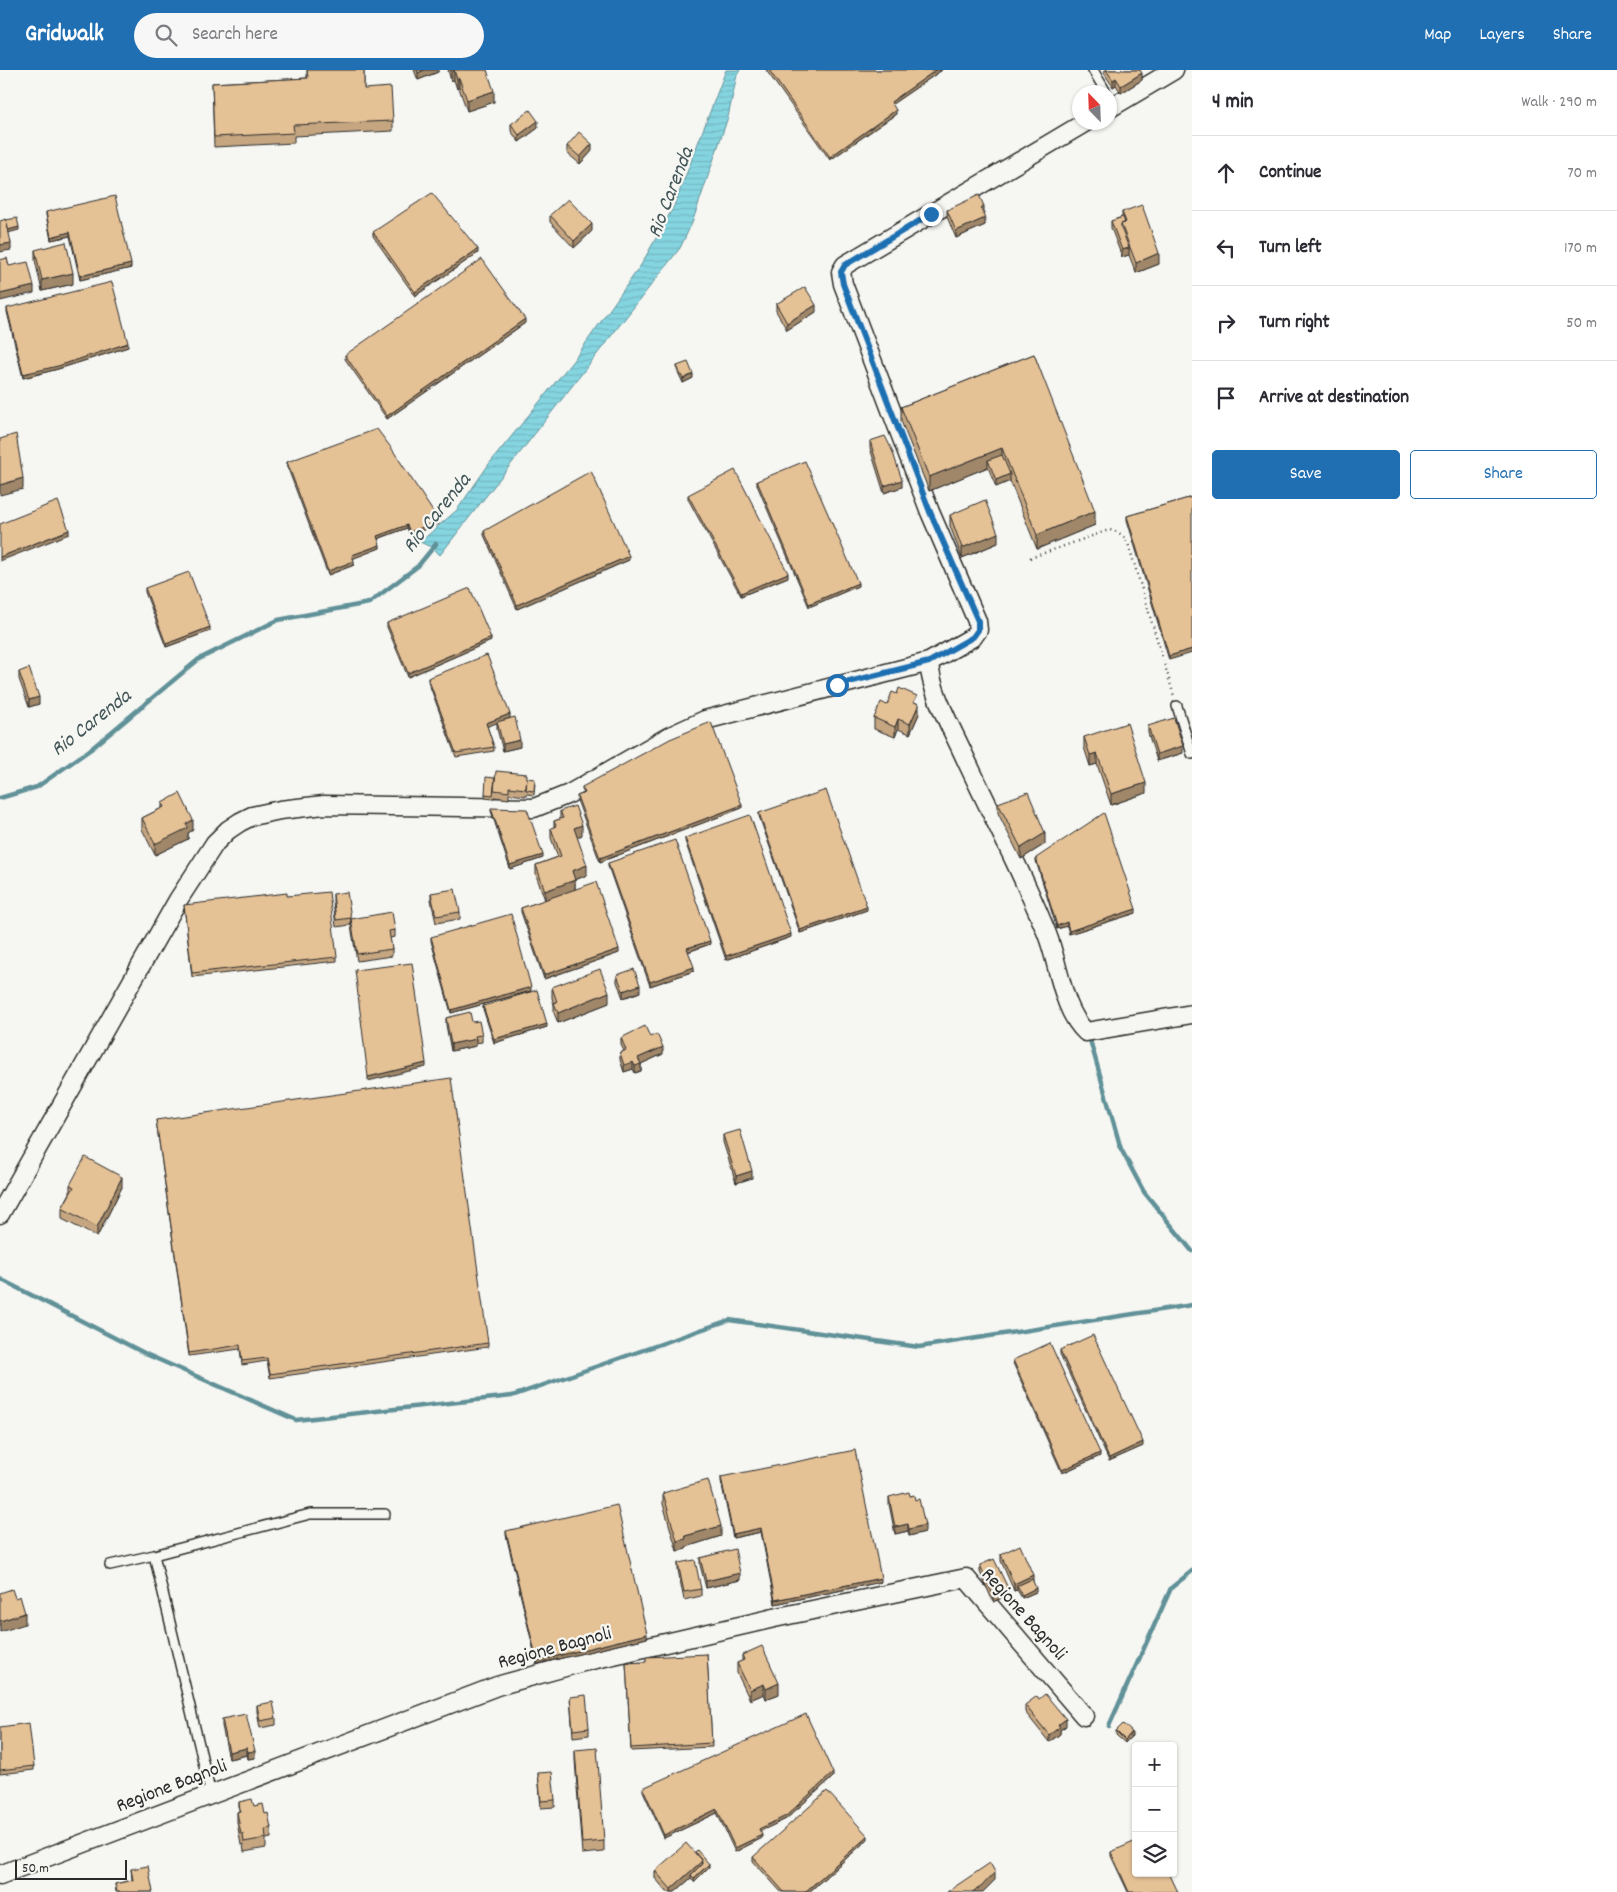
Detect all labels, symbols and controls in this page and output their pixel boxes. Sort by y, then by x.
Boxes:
search box [134,13,484,58]
text: Gridwalk [25,18,104,52]
icon: search [152,21,180,49]
text: Search here [192,22,278,49]
text: Map [1424,23,1451,48]
text: Layers [1479,23,1525,48]
text: Share [1553,23,1592,48]
north arrow [1072,85,1117,130]
text: 4 min [1212,88,1254,118]
text: Walk · 290 m [1521,91,1597,114]
water label: Rio Carenda [641,142,703,243]
icon: ahead [1212,159,1240,187]
text: Continue [1259,160,1321,187]
text: 70 m [1567,162,1597,185]
route end [920,203,943,226]
icon: left [1212,234,1240,262]
text: Turn left [1259,235,1322,262]
text: 170 m [1564,237,1597,260]
icon: right [1212,309,1240,337]
text: Turn right [1259,310,1330,337]
text: 50 m [1566,312,1597,335]
icon: arrive [1212,384,1240,412]
text: Arrive at destination [1259,385,1409,412]
button: Save [1212,450,1400,499]
button: Share [1410,450,1597,499]
water label: Rio Carenda [396,467,480,560]
route start [826,674,849,697]
water label: Rio Carenda [45,682,140,765]
street label: Regione Bagnoli [974,1562,1073,1668]
street label: Regione Bagnoli [495,1620,615,1678]
map controls [1132,1742,1177,1877]
button: + [1132,1742,1177,1787]
street label: Regione Bagnoli [113,1753,232,1821]
button: − [1132,1787,1177,1832]
button: layers [1132,1832,1177,1877]
scale bar [15,1857,128,1880]
text: 50 m [22,1859,49,1879]

